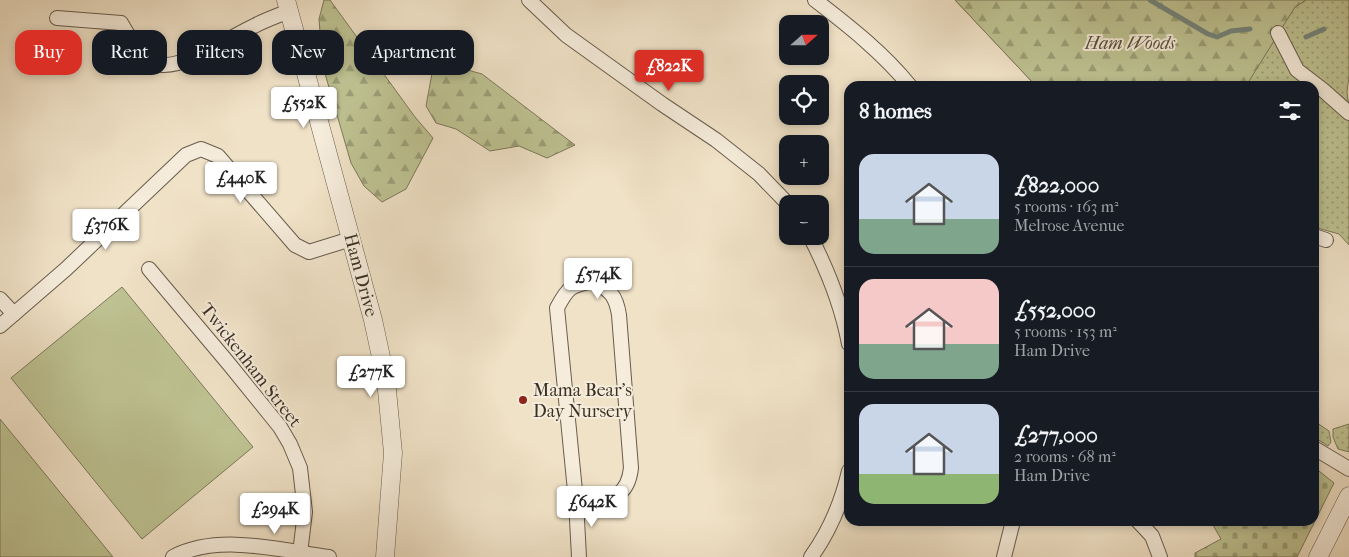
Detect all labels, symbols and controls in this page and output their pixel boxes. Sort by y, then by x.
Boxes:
north arrow [779,15,829,65]
map controls [779,15,829,245]
chip: Buy [15,30,82,75]
chip: Rent [92,30,167,75]
chip: Filters [177,30,262,75]
chip: New [272,30,344,75]
chip: Apartment [354,30,474,75]
park label: Ham Woods [1084,33,1175,54]
pin: £822K [634,49,704,92]
text: £822K [646,56,692,75]
button: locate [779,75,829,125]
pin: £552K [269,86,339,129]
text: £552K [282,93,326,112]
icon: filters [1276,97,1304,125]
text: 8 homes [859,99,932,123]
button: + [779,135,829,185]
pin: £440K [206,162,276,204]
text: £440K [216,168,266,187]
text: £822,000 [1014,173,1099,197]
icon: home [899,174,959,234]
button: − [779,195,829,245]
text: 5 rooms · 163 m² [1014,197,1119,216]
pin: £376K [71,208,141,251]
text: £376K [83,215,129,234]
text: Melrose Avenue [1014,216,1124,235]
street label: Ham Drive [339,231,382,319]
pin: £574K [563,258,633,300]
text: £574K [575,264,621,283]
text: £552,000 [1014,298,1096,322]
street label: Twickenham Street [196,299,306,432]
icon: home [899,299,959,359]
text: 5 rooms · 153 m² [1014,322,1117,341]
text: Ham Drive [1014,341,1090,360]
pin: £277K [336,356,406,398]
text: £277K [348,362,394,381]
place label: Mama Bear's Day Nursery [533,380,634,422]
marker: Mama Bear's Day Nursery [517,394,529,406]
text: £277,000 [1014,423,1098,447]
icon: home [899,424,959,484]
text: 2 rooms · 68 m² [1014,447,1116,466]
text: Ham Drive [1014,466,1090,485]
pin: £642K [557,486,627,528]
pin: £294K [240,492,310,535]
text: £642K [568,492,616,511]
text: £294K [251,499,299,518]

